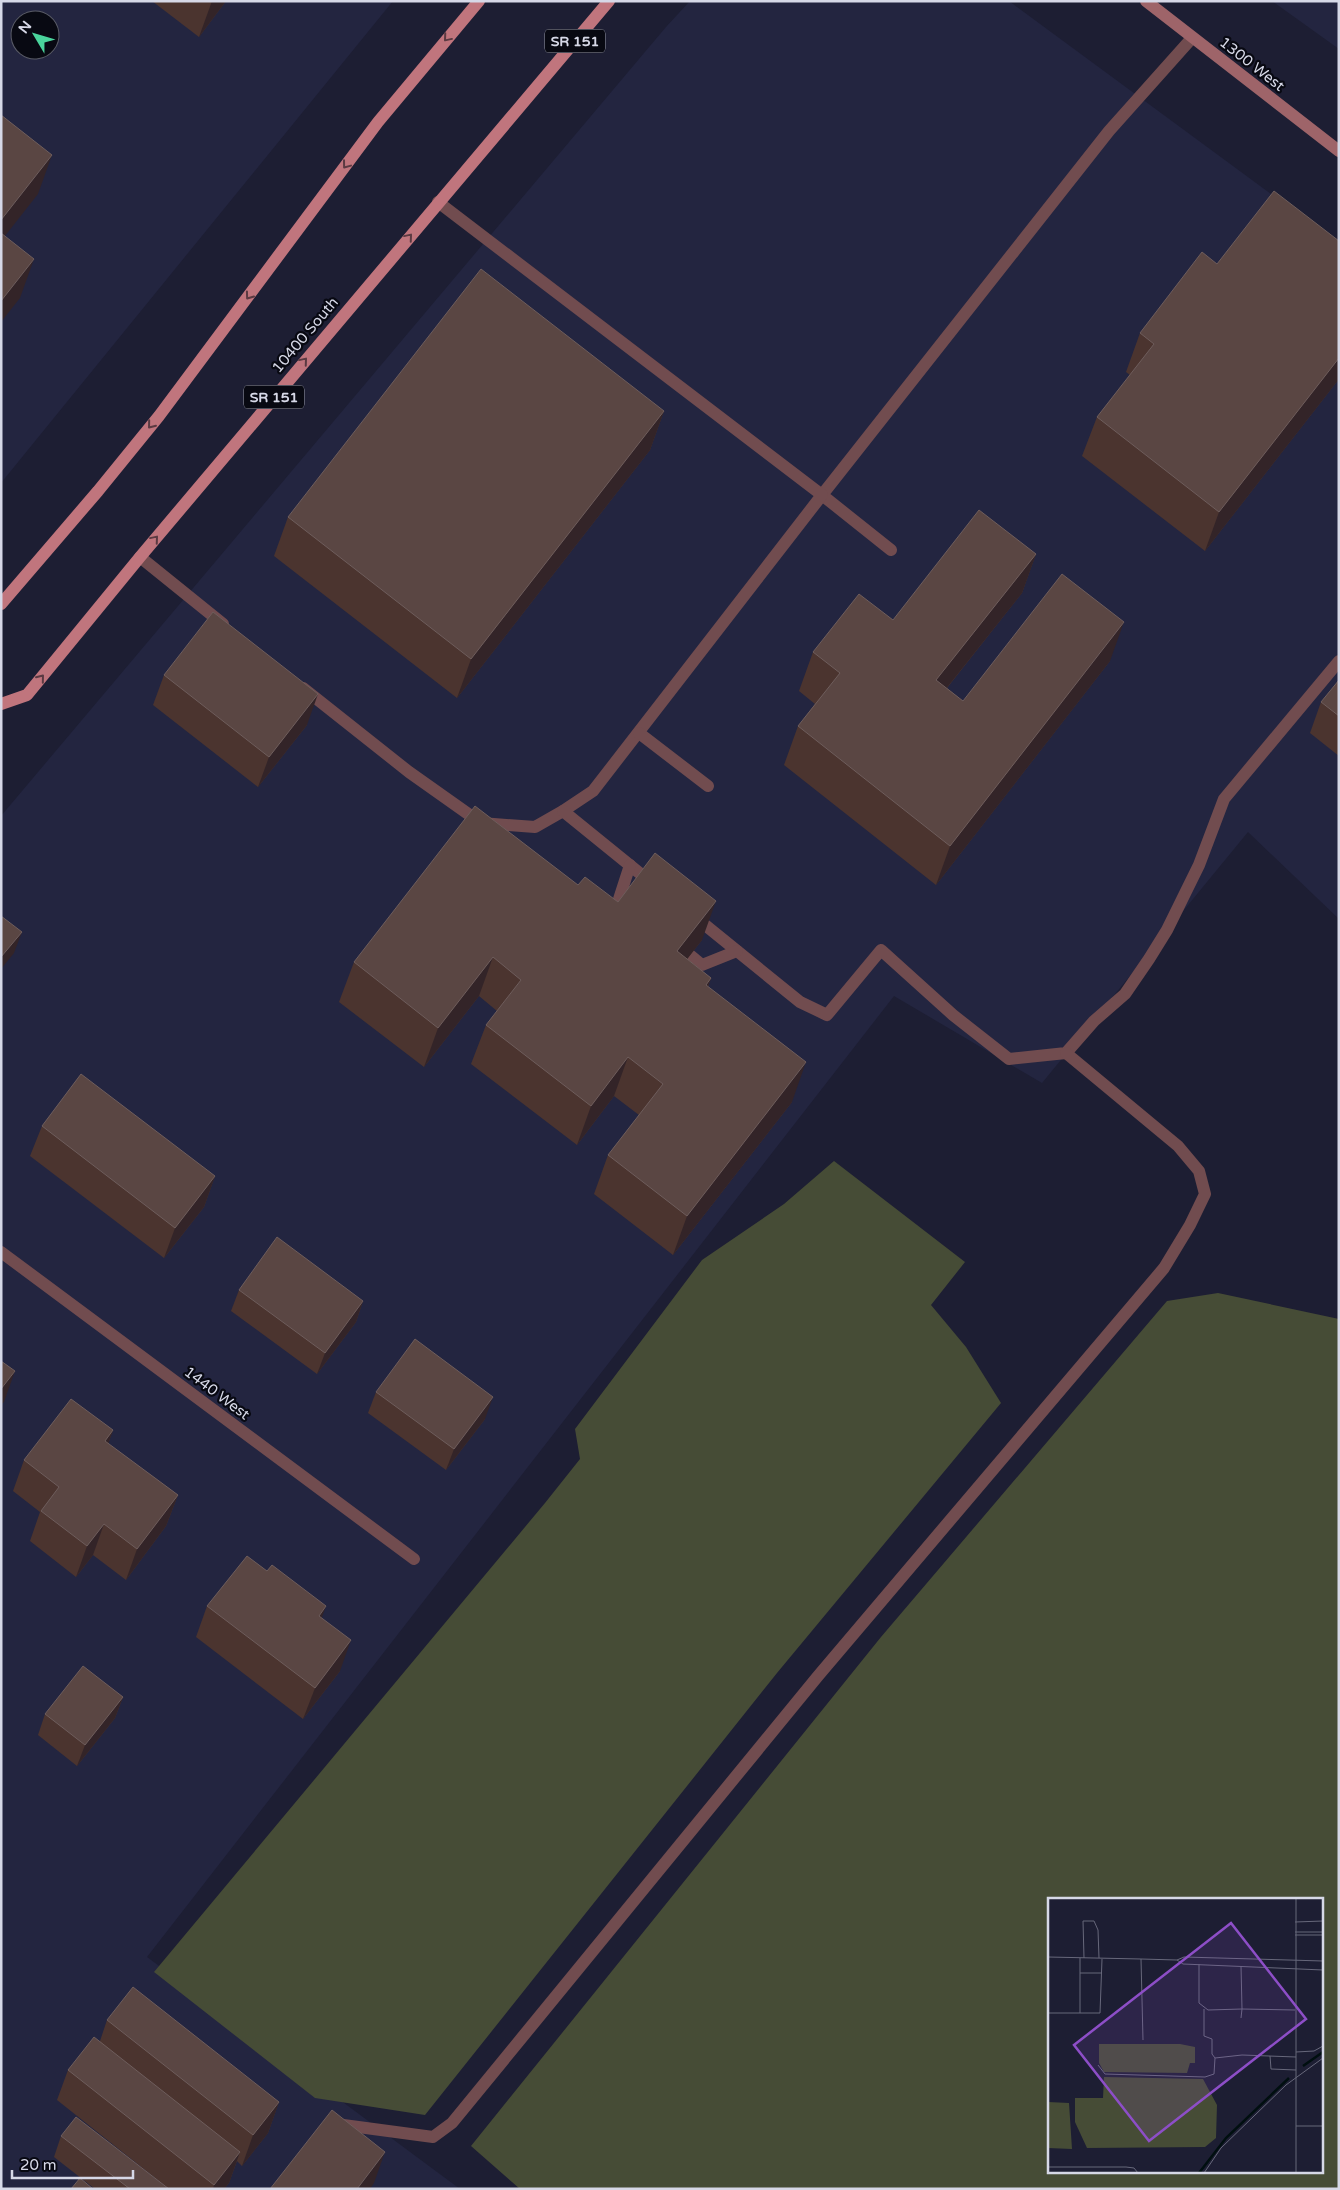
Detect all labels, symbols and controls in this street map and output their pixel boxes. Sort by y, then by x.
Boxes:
north arrow [10,10,60,60]
text: N [15,18,35,37]
road number: SR 151 [545,29,605,52]
one-way arrow [445,32,453,41]
street label: 1300 West [1216,33,1288,95]
one-way arrow [343,159,351,168]
one-way arrow [403,233,412,242]
one-way arrow [246,290,255,299]
street label: 10400 South [268,293,342,377]
one-way arrow [299,358,307,367]
road number: SR 151 [244,386,304,408]
one-way arrow [149,419,157,428]
one-way arrow [149,536,158,545]
one-way arrow [35,675,44,684]
street label: 1440 West [181,1363,254,1424]
inset map [1048,1898,1322,2172]
scale bar [12,2148,134,2180]
text: 20 m [20,2156,57,2174]

